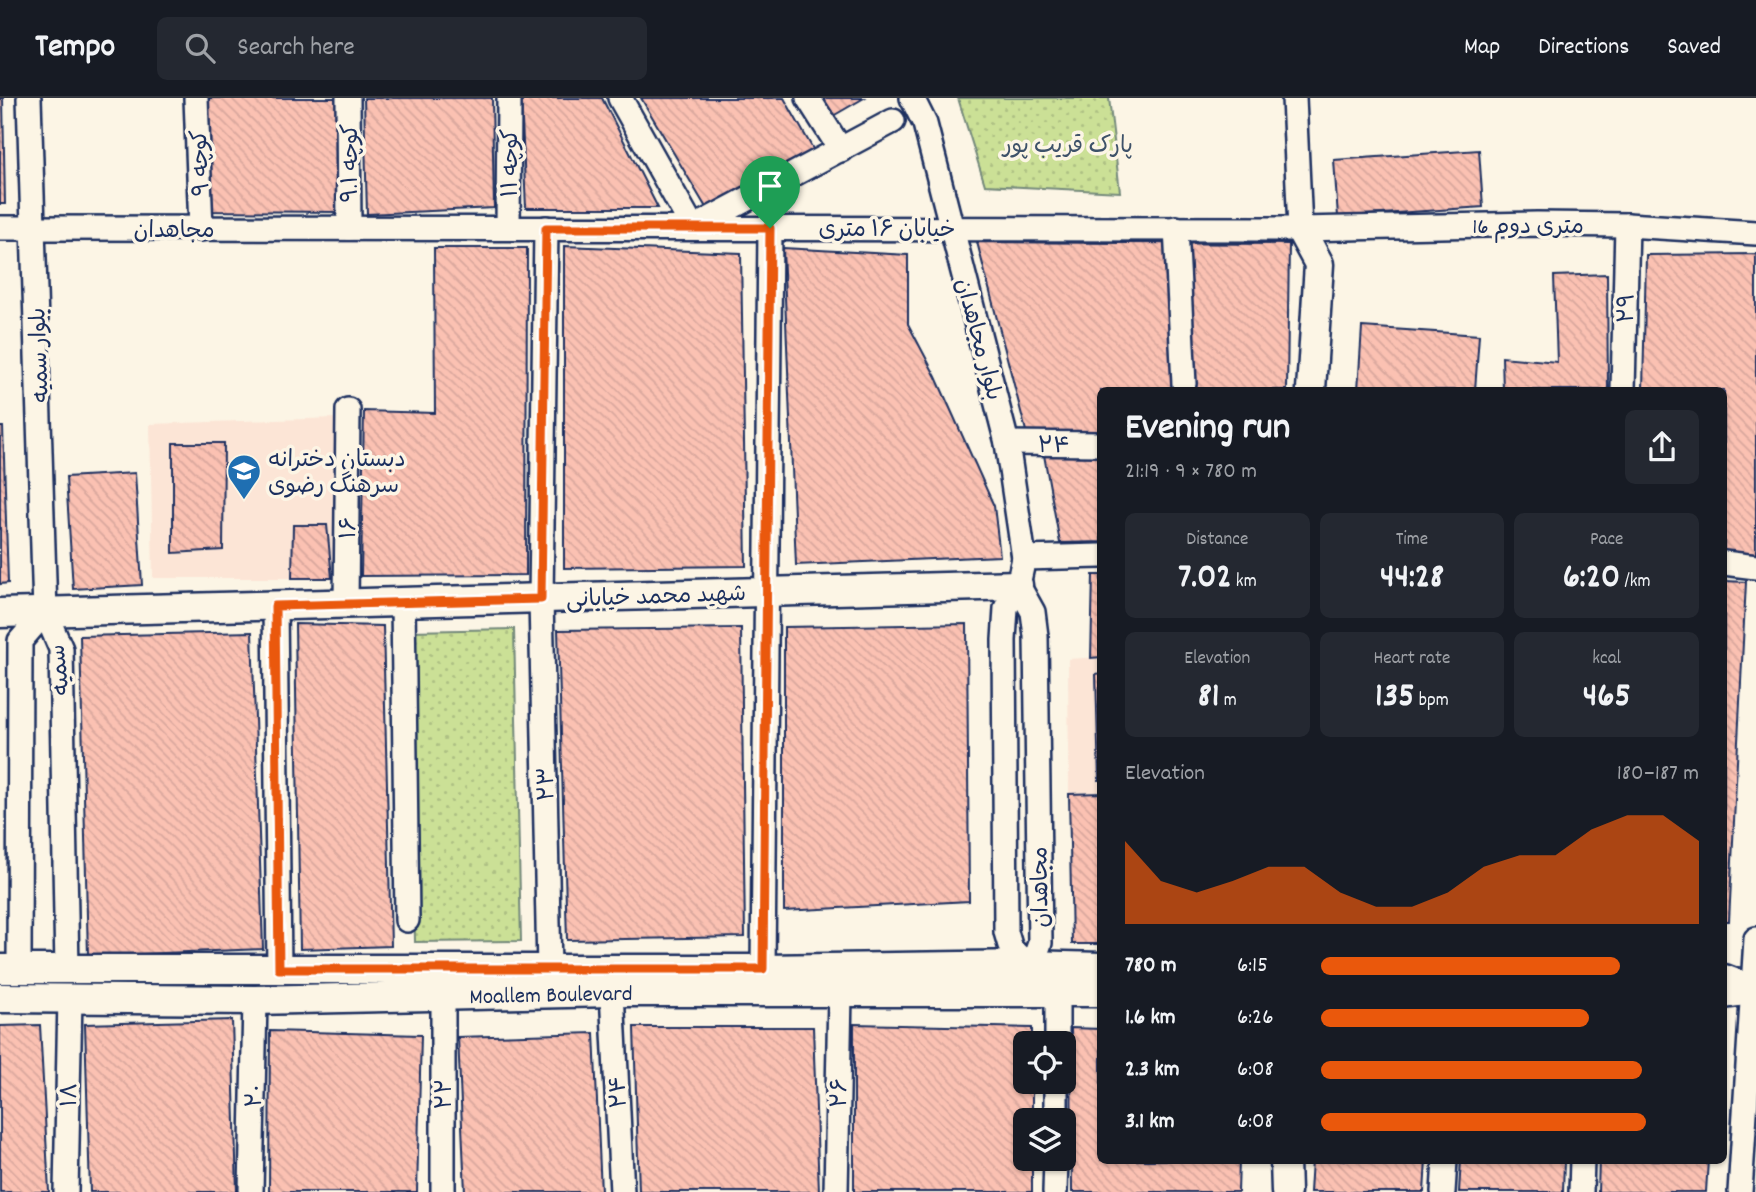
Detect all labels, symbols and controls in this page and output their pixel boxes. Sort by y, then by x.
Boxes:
search box [157,17,647,80]
text: Tempo [35,25,115,72]
icon: search [181,29,219,67]
text: Search here [237,30,355,67]
text: Map [1464,31,1500,65]
text: Directions [1538,31,1629,65]
text: Saved [1667,31,1721,65]
street label: کوچه ۹.۱ [336,123,369,202]
street label: کوچه ۱۱ [496,128,529,197]
street label: کوچه ۹ [185,129,220,197]
park label: پارک قریب پور [1001,131,1133,164]
pin [740,156,800,228]
icon: arrive [751,167,789,205]
street label: 16 متری دوم [1472,212,1584,245]
street label: خیابان ۱۶ متری [818,215,956,248]
street label: مجاهدان [133,216,215,249]
street label: بلوار مجاهدان [944,275,1009,405]
street label: ۲۹ [1612,293,1645,323]
street label: بلوار سمیه [23,307,60,403]
text: Evening run [1125,402,1290,457]
button: share [1625,410,1699,484]
street label: ۲۴ [1037,431,1071,464]
place label: دبستان دخترانه سرهنگ رضوی [268,445,406,504]
school or university icon: دبستان دخترانه سرهنگ رضوی [225,452,263,501]
text: 21:19 · 9 × 780 m [1125,456,1257,489]
street label: ۱۶ [334,517,367,539]
text: Distance [1186,527,1248,554]
text: Time [1396,527,1428,554]
text: Pace [1590,527,1623,554]
text: 7.02 [1178,554,1232,604]
text: 44:28 [1380,554,1444,604]
text: 6:20 [1563,554,1620,604]
text: km [1232,569,1257,596]
text: /km [1620,569,1651,596]
street label: شهید محمد خیابانی [565,579,747,618]
street label: سمیه [42,643,81,697]
text: Elevation [1184,646,1250,673]
text: Heart rate [1374,646,1450,673]
text: kcal [1592,646,1621,673]
text: 81 [1198,673,1219,723]
text: 135 [1375,673,1415,723]
text: 465 [1583,673,1631,723]
text: m [1219,688,1237,715]
text: bpm [1415,688,1449,715]
text: Elevation [1125,758,1205,791]
text: 180–187 m [1617,758,1699,791]
street label: ۲۳ [532,766,565,801]
street label: مجاهدان [1025,846,1060,928]
text: 780 m [1125,950,1177,983]
text: 6:15 [1237,950,1268,983]
street label: Moallem Boulevard [469,979,632,1015]
text: 1.6 km [1125,1002,1176,1035]
text: 6:26 [1237,1002,1273,1035]
map controls [1013,1031,1076,1171]
button: locate [1013,1031,1076,1094]
text: 2.3 km [1125,1054,1180,1087]
text: 6:08 [1237,1054,1274,1087]
street label: ۲۴ [603,1075,638,1109]
street label: ۲۲ [430,1078,463,1110]
street label: ۲۶ [825,1078,858,1108]
street label: ۱۸ [55,1083,88,1108]
street label: ۲۰ [240,1084,273,1108]
text: 3.1 km [1125,1106,1175,1139]
text: 6:08 [1237,1106,1274,1139]
button: layers [1013,1108,1076,1171]

